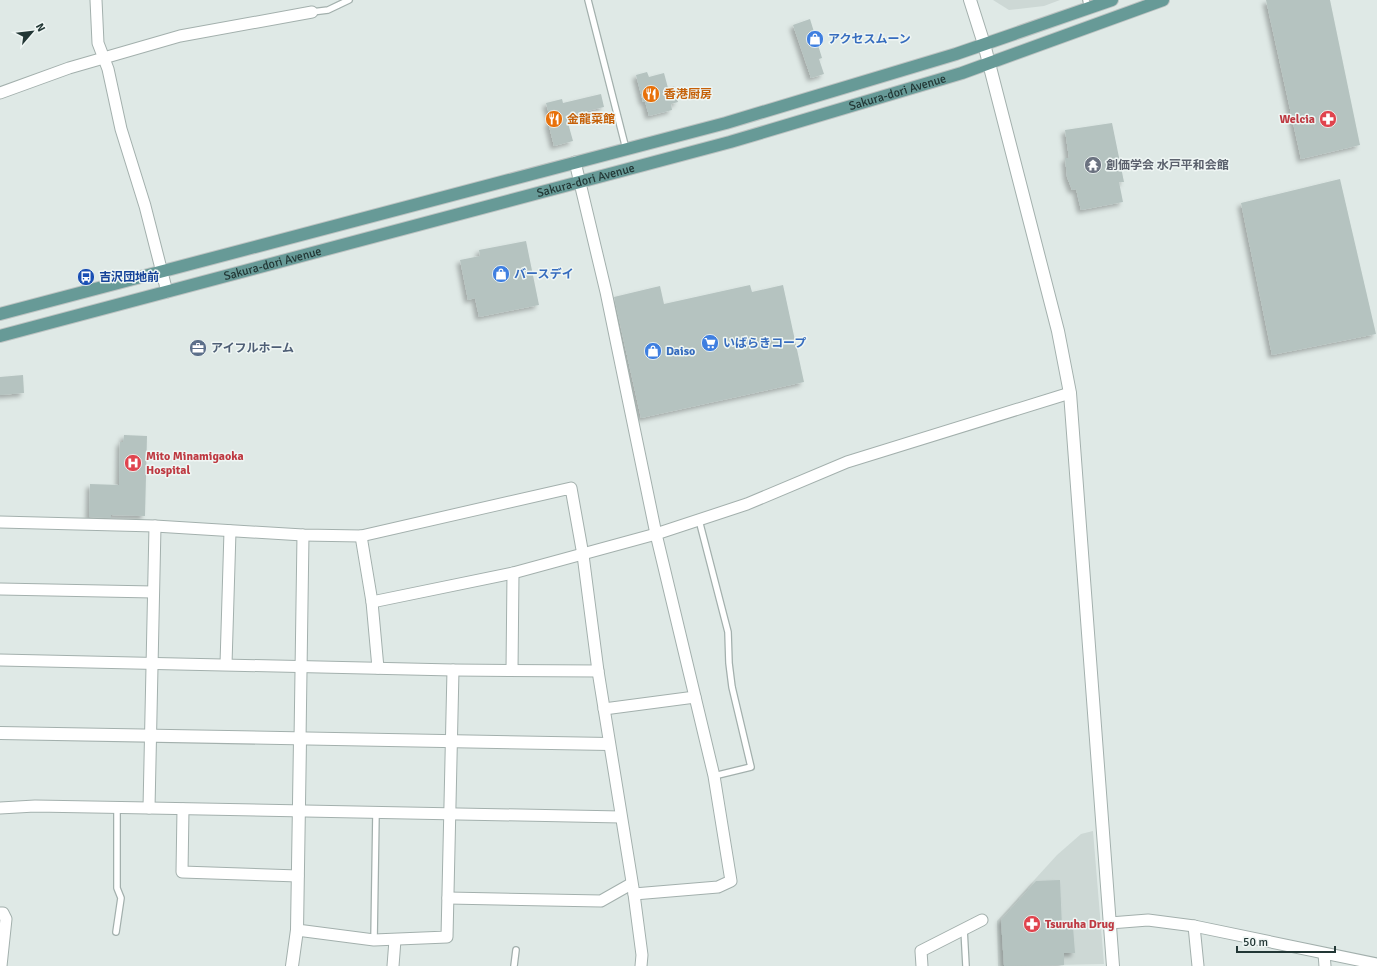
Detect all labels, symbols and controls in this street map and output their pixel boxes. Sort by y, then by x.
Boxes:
north arrow [12,12,52,52]
text: N [33,21,48,34]
shop icon: アクセスムーン [805,29,825,49]
place label: アクセスムーン [828,32,911,47]
street label: Sakura-dori Avenue [847,71,948,114]
restaurant icon: 香港厨房 [641,84,661,104]
place label: 香港厨房 [664,87,712,102]
restaurant icon: 金龍菜館 [544,109,564,129]
pharmacy icon: Welcia [1318,109,1338,129]
place label: 金龍菜館 [567,112,615,127]
place label: Welcia [1279,112,1315,127]
temple icon: 創価学会 水戸平和会館 [1083,155,1103,175]
place label: 創価学会 水戸平和会館 [1106,158,1229,173]
street label: Sakura-dori Avenue [535,161,636,201]
street label: Sakura-dori Avenue [222,244,323,284]
shop icon: バースデイ [491,264,511,284]
bus stop icon: 吉沢団地前 [76,267,96,287]
place label: バースデイ [514,267,573,282]
place label: 吉沢団地前 [99,270,159,285]
supermarket icon: いばらきコープ [700,333,720,353]
place label: いばらきコープ [723,336,806,351]
office icon: アイフルホーム [188,338,208,358]
place label: アイフルホーム [211,341,294,356]
shop icon: Daiso [643,341,663,361]
place label: Daiso [666,344,695,359]
place label: Mito Minamigaoka Hospital [146,449,244,478]
hospital icon: Mito Minamigaoka Hospital [123,453,143,473]
pharmacy icon: Tsuruha Drug [1022,914,1042,934]
place label: Tsuruha Drug [1045,917,1115,932]
scale bar [1237,928,1335,954]
text: 50 m [1243,935,1268,950]

